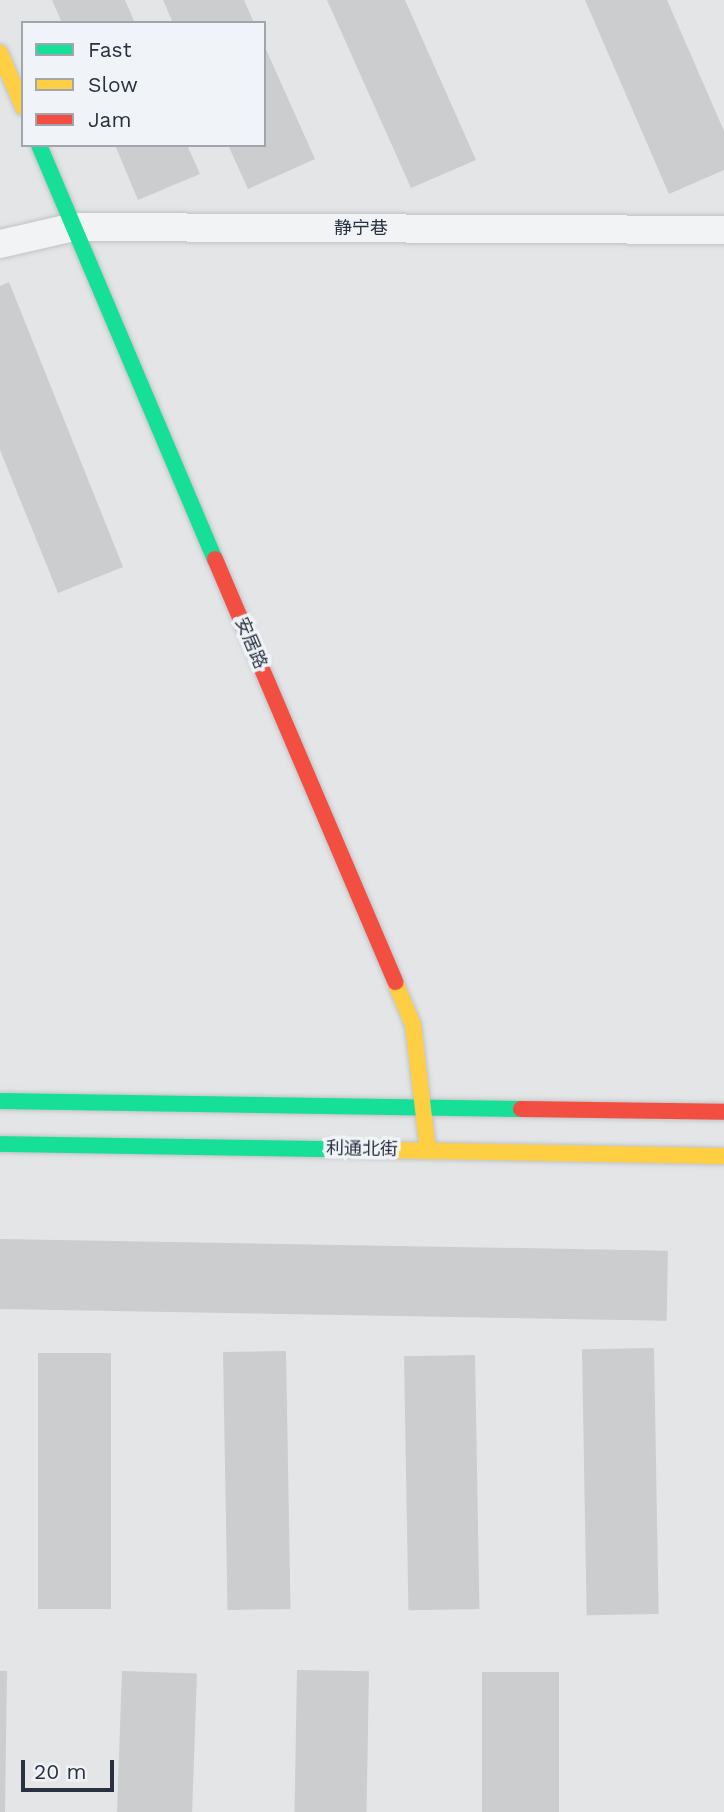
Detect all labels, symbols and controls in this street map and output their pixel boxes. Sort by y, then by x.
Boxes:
legend [21,21,266,147]
text: Fast [88,37,132,62]
text: Slow [88,72,138,97]
text: Jam [88,107,131,132]
street label: 静宁巷 [334,217,388,239]
street label: 安居路 [231,614,271,672]
street label: 利通北街 [326,1138,398,1160]
scale bar [24,1745,117,1789]
text: 20 m [34,1759,86,1784]

